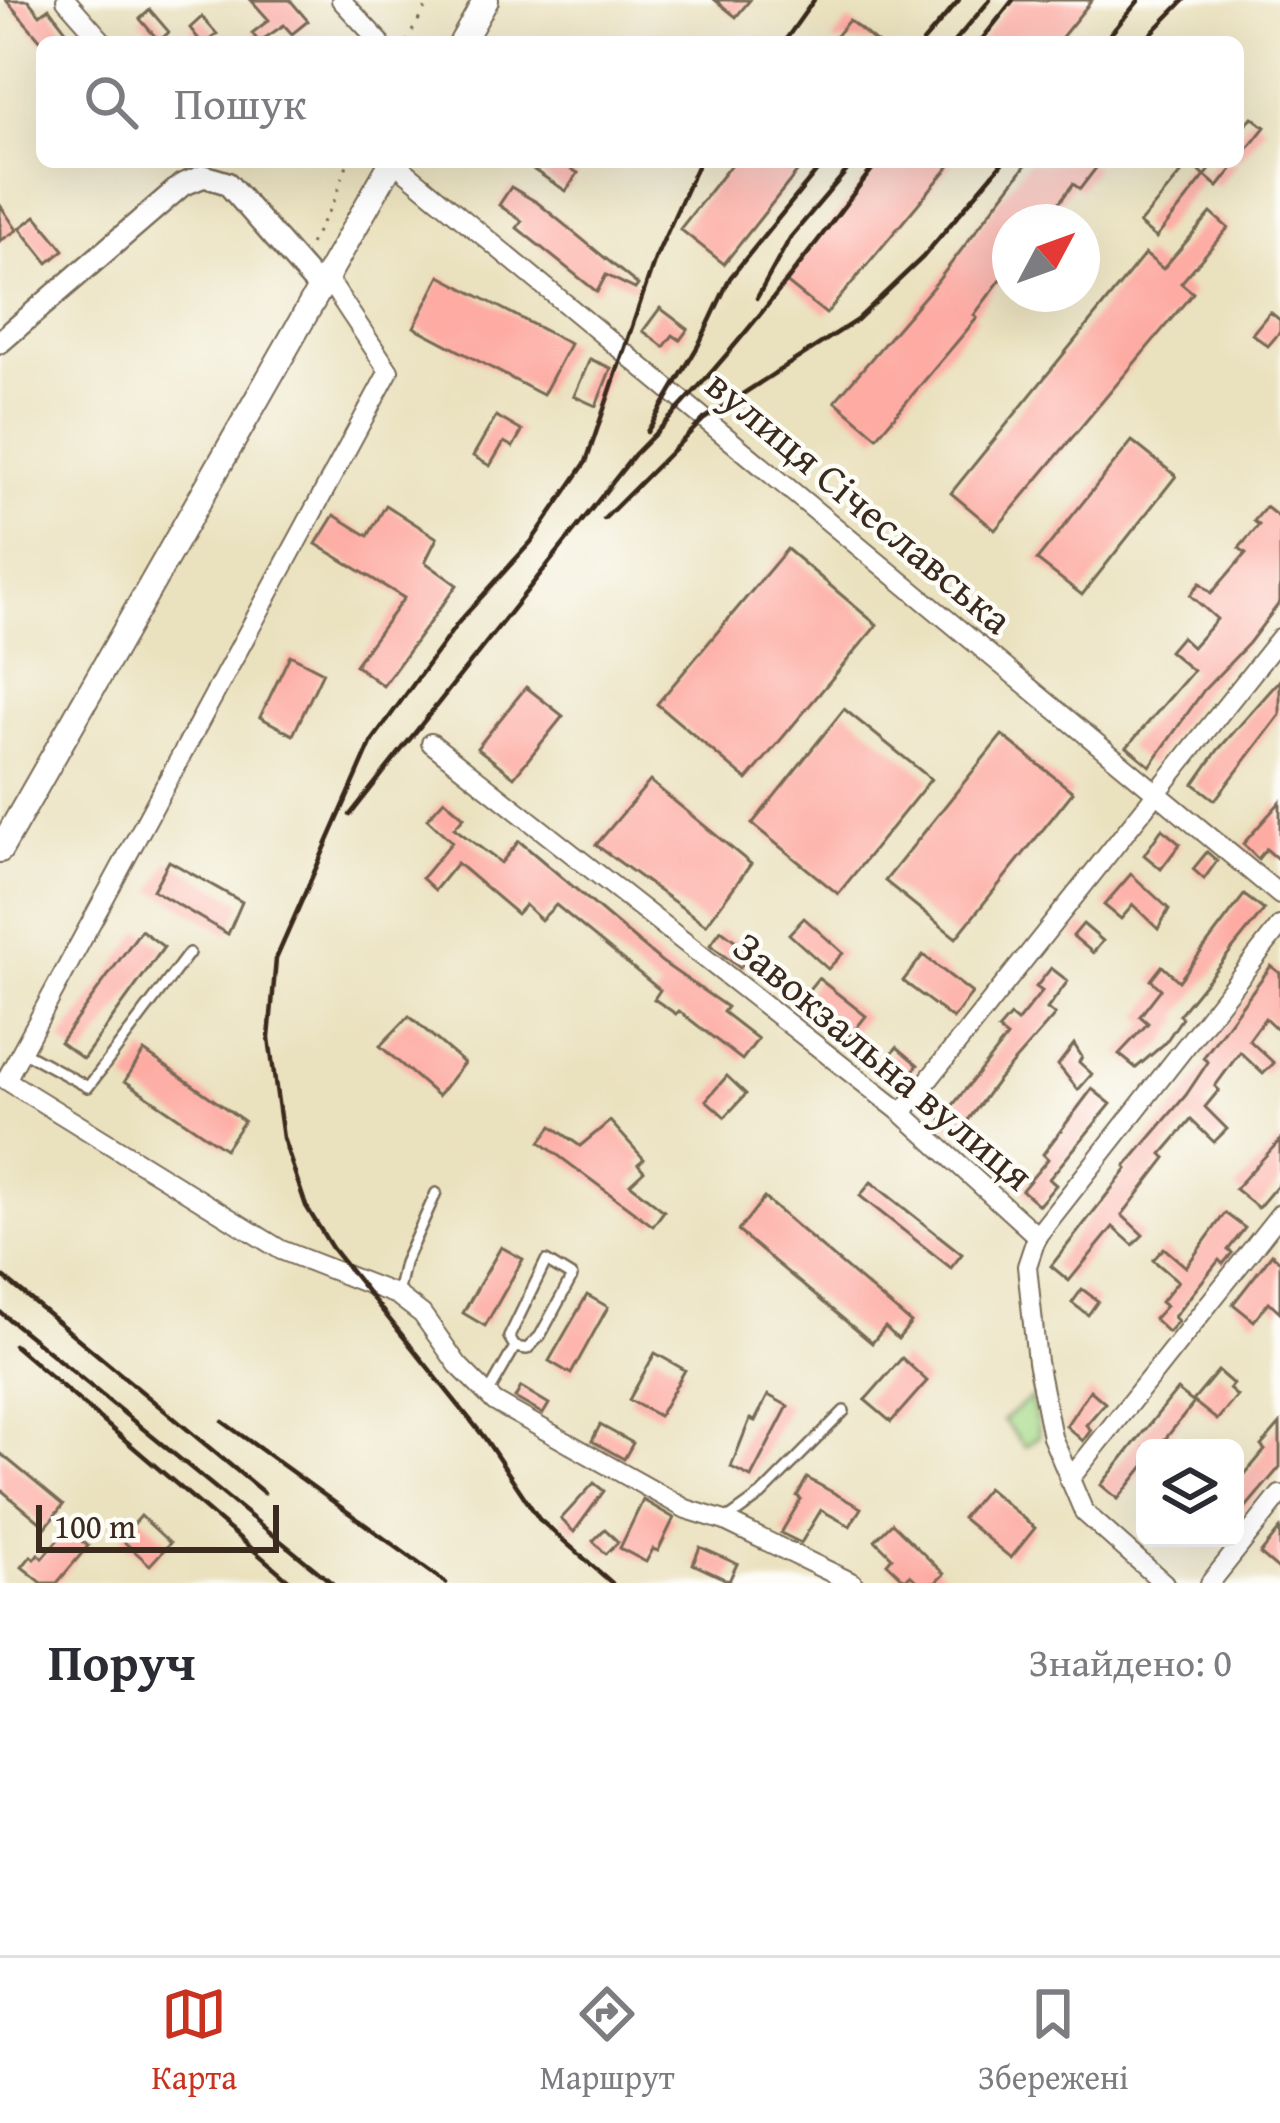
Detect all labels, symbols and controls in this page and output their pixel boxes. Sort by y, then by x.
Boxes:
search box [36,36,1244,168]
icon: search [78,69,144,135]
text: Пошук [174,70,307,135]
north arrow [992,204,1100,312]
street label: вулиця Січеславська [693,354,1027,648]
street label: Завокзальна вулиця [721,916,1047,1204]
map controls [1136,1439,1244,1547]
button: layers [1136,1439,1244,1547]
scale bar [36,1499,279,1552]
text: 100 m [54,1502,136,1550]
text: Поруч [48,1624,195,1699]
text: Знайдено: 0 [1029,1633,1232,1690]
tab: Карта [151,1981,237,2101]
tab: Маршрут [540,1981,675,2101]
tab: Збережені [978,1981,1129,2101]

